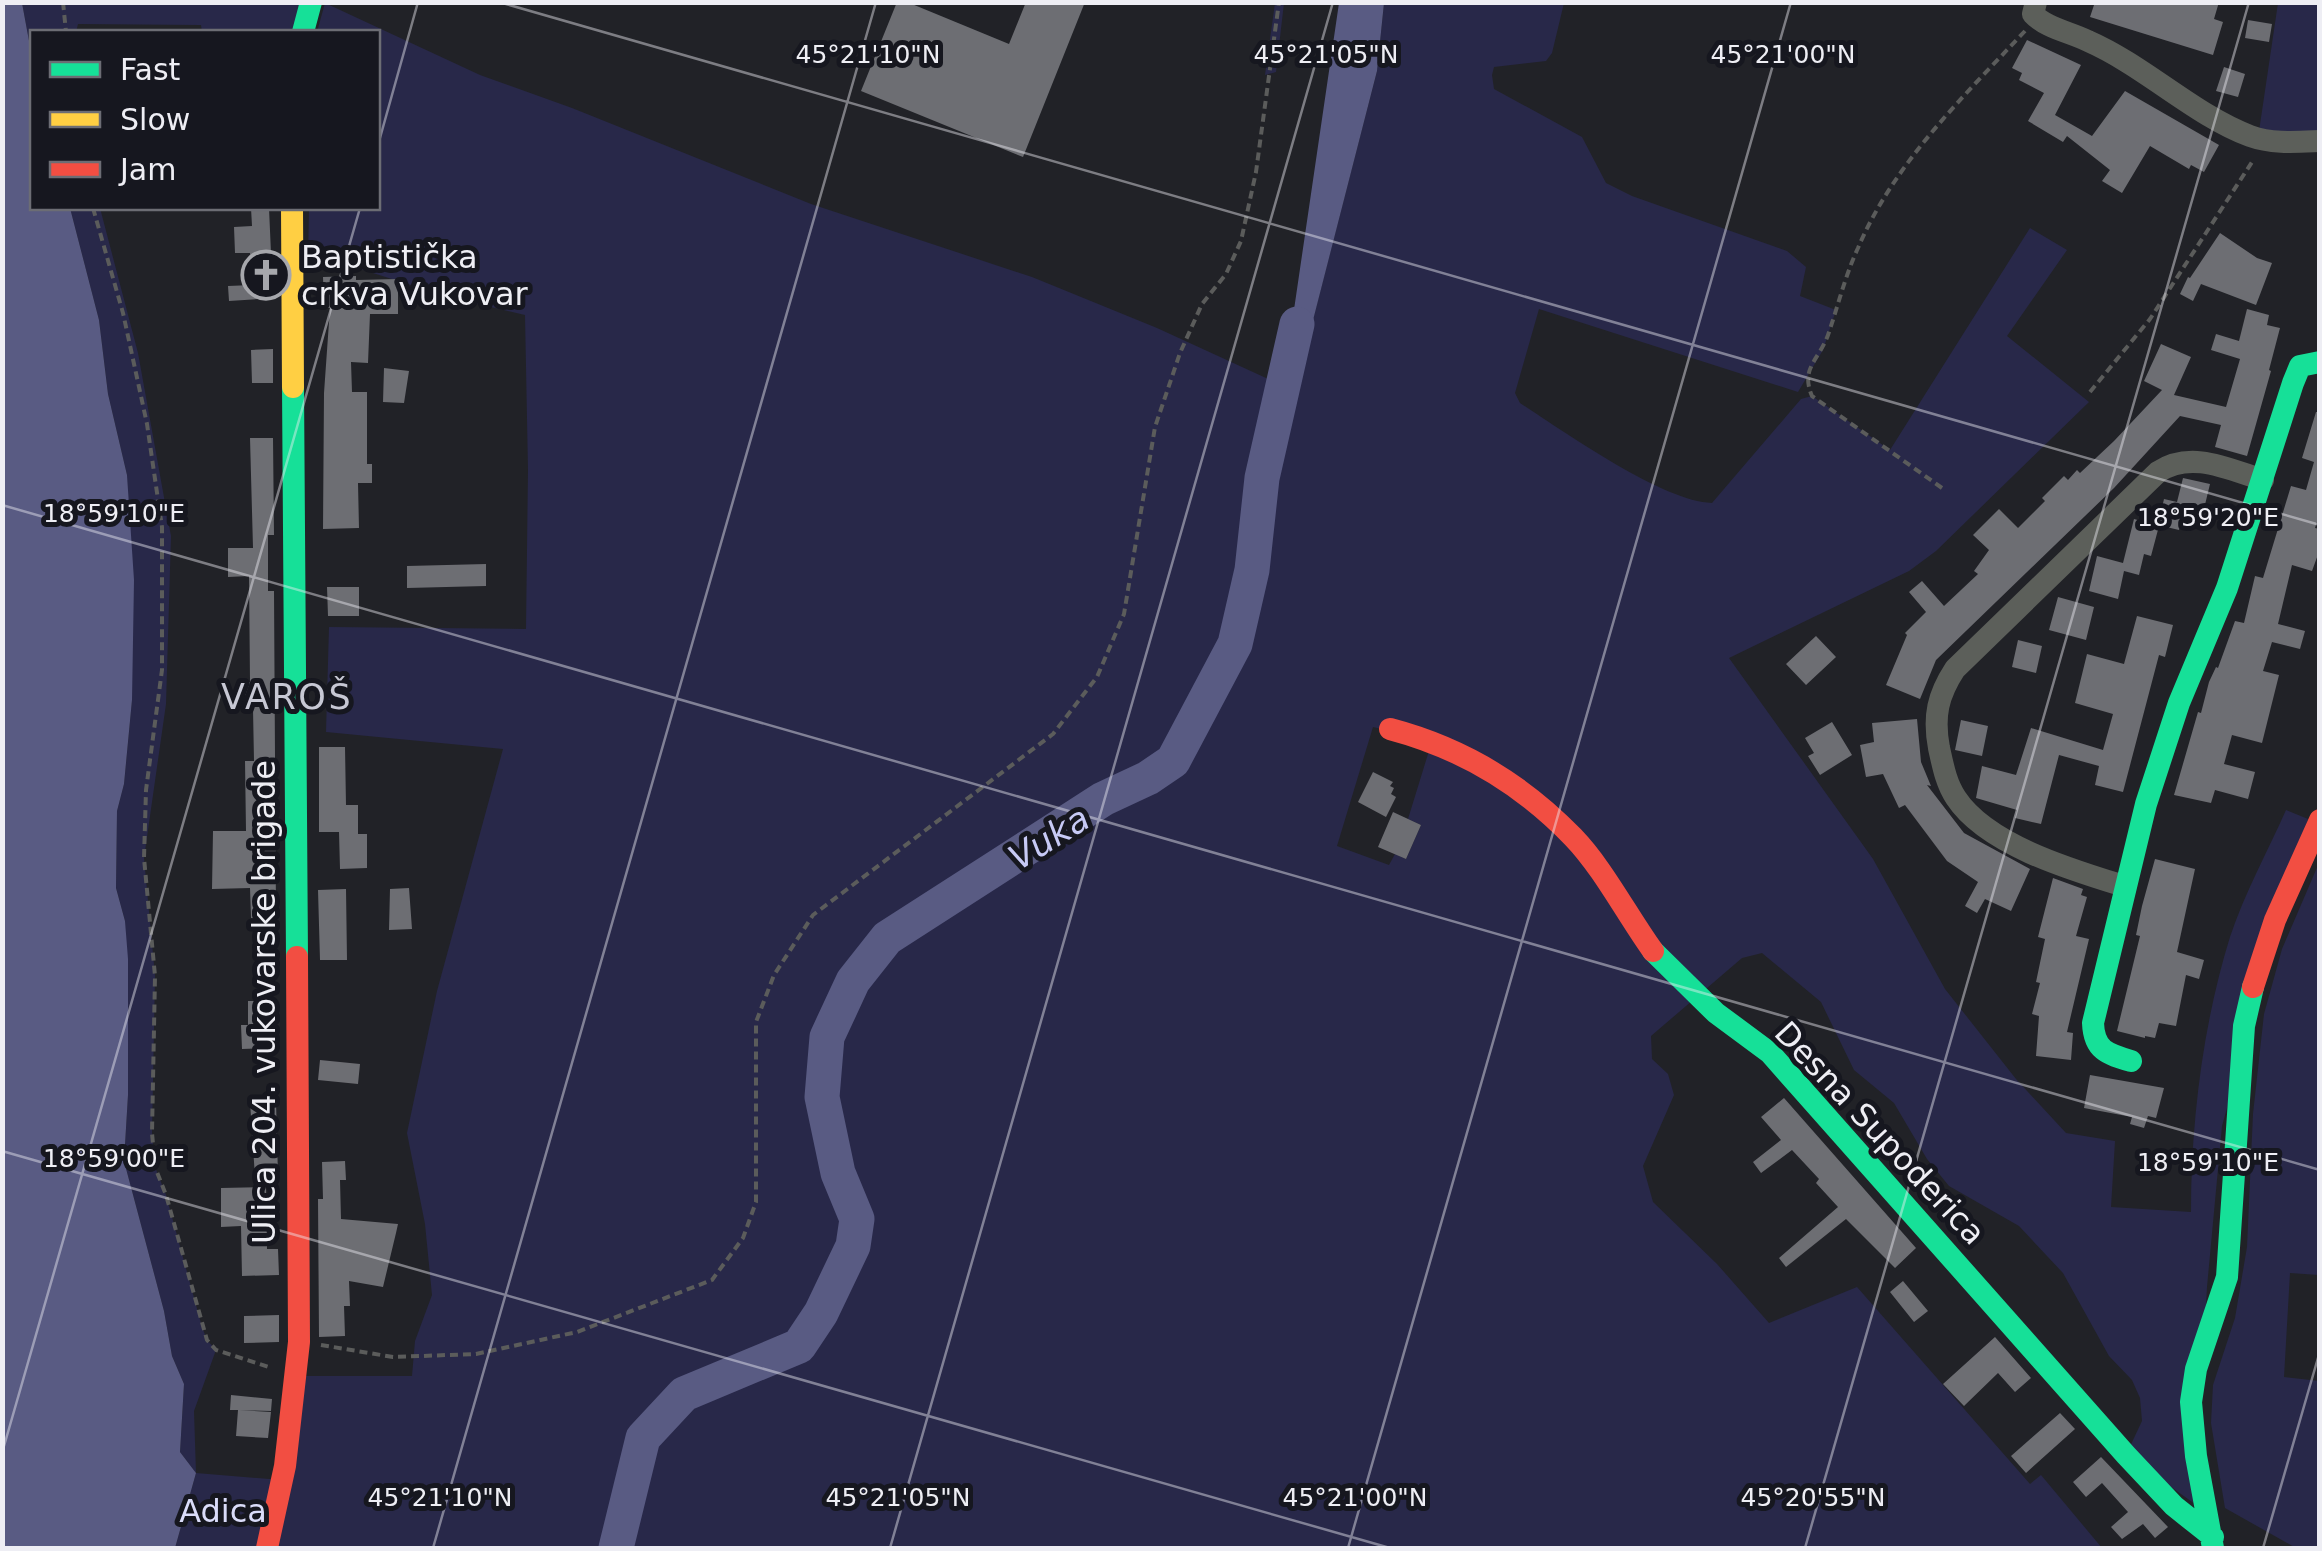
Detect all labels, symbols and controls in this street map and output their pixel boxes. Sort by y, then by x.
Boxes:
legend [30,30,380,210]
text: 45°21'10"N [795,40,941,69]
text: 45°21'05"N [1253,40,1399,69]
text: 45°21'00"N [1710,40,1856,69]
text: Fast [120,52,181,87]
text: Slow [120,102,190,137]
text: Jam [118,152,176,187]
place label: Baptistička crkva Vukovar [301,238,529,313]
church icon: Baptistička crkva Vukovar [240,249,292,301]
text: 18°59'10"E [43,499,185,528]
text: 18°59'20"E [2137,503,2279,532]
district label: VAROŠ [221,676,353,717]
street label: Ulica 204. vukovarske brigade [245,760,283,1244]
water label: Vuka [1001,798,1097,878]
street label: Desna Supoderica [1767,1014,1993,1252]
text: 18°59'00"E [43,1144,185,1173]
text: 18°59'10"E [2137,1148,2279,1177]
text: 45°21'10"N [367,1483,513,1512]
text: 45°21'05"N [825,1483,971,1512]
text: 45°21'00"N [1282,1483,1428,1512]
text: 45°20'55"N [1740,1483,1886,1512]
park label: Adica [179,1492,267,1530]

